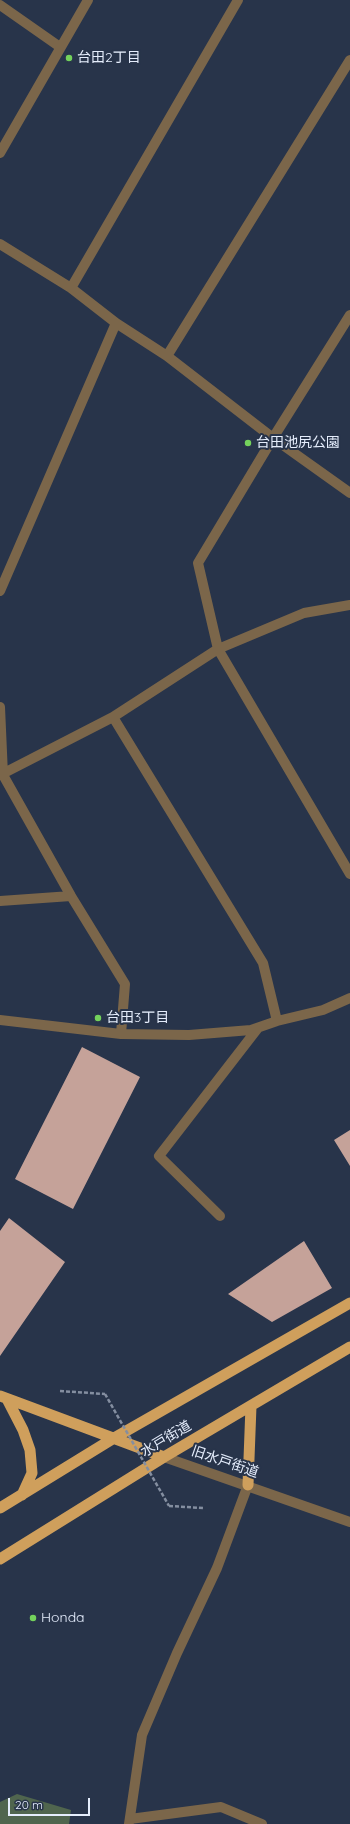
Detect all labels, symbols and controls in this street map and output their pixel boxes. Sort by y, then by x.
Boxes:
place label: 台田2丁目 [77,50,141,66]
marker: 台田2丁目 [64,53,74,63]
place label: 台田池尻公園 [256,435,340,451]
marker: 台田池尻公園 [243,438,253,448]
place label: 台田3丁目 [106,1010,169,1026]
marker: 台田3丁目 [93,1013,103,1023]
street label: 水戸街道 [138,1417,194,1461]
street label: 旧水戸街道 [189,1443,261,1481]
place label: Honda [41,1610,85,1626]
marker: Honda [28,1613,38,1623]
scale bar [10,1790,92,1816]
text: 20 m [15,1797,43,1812]

